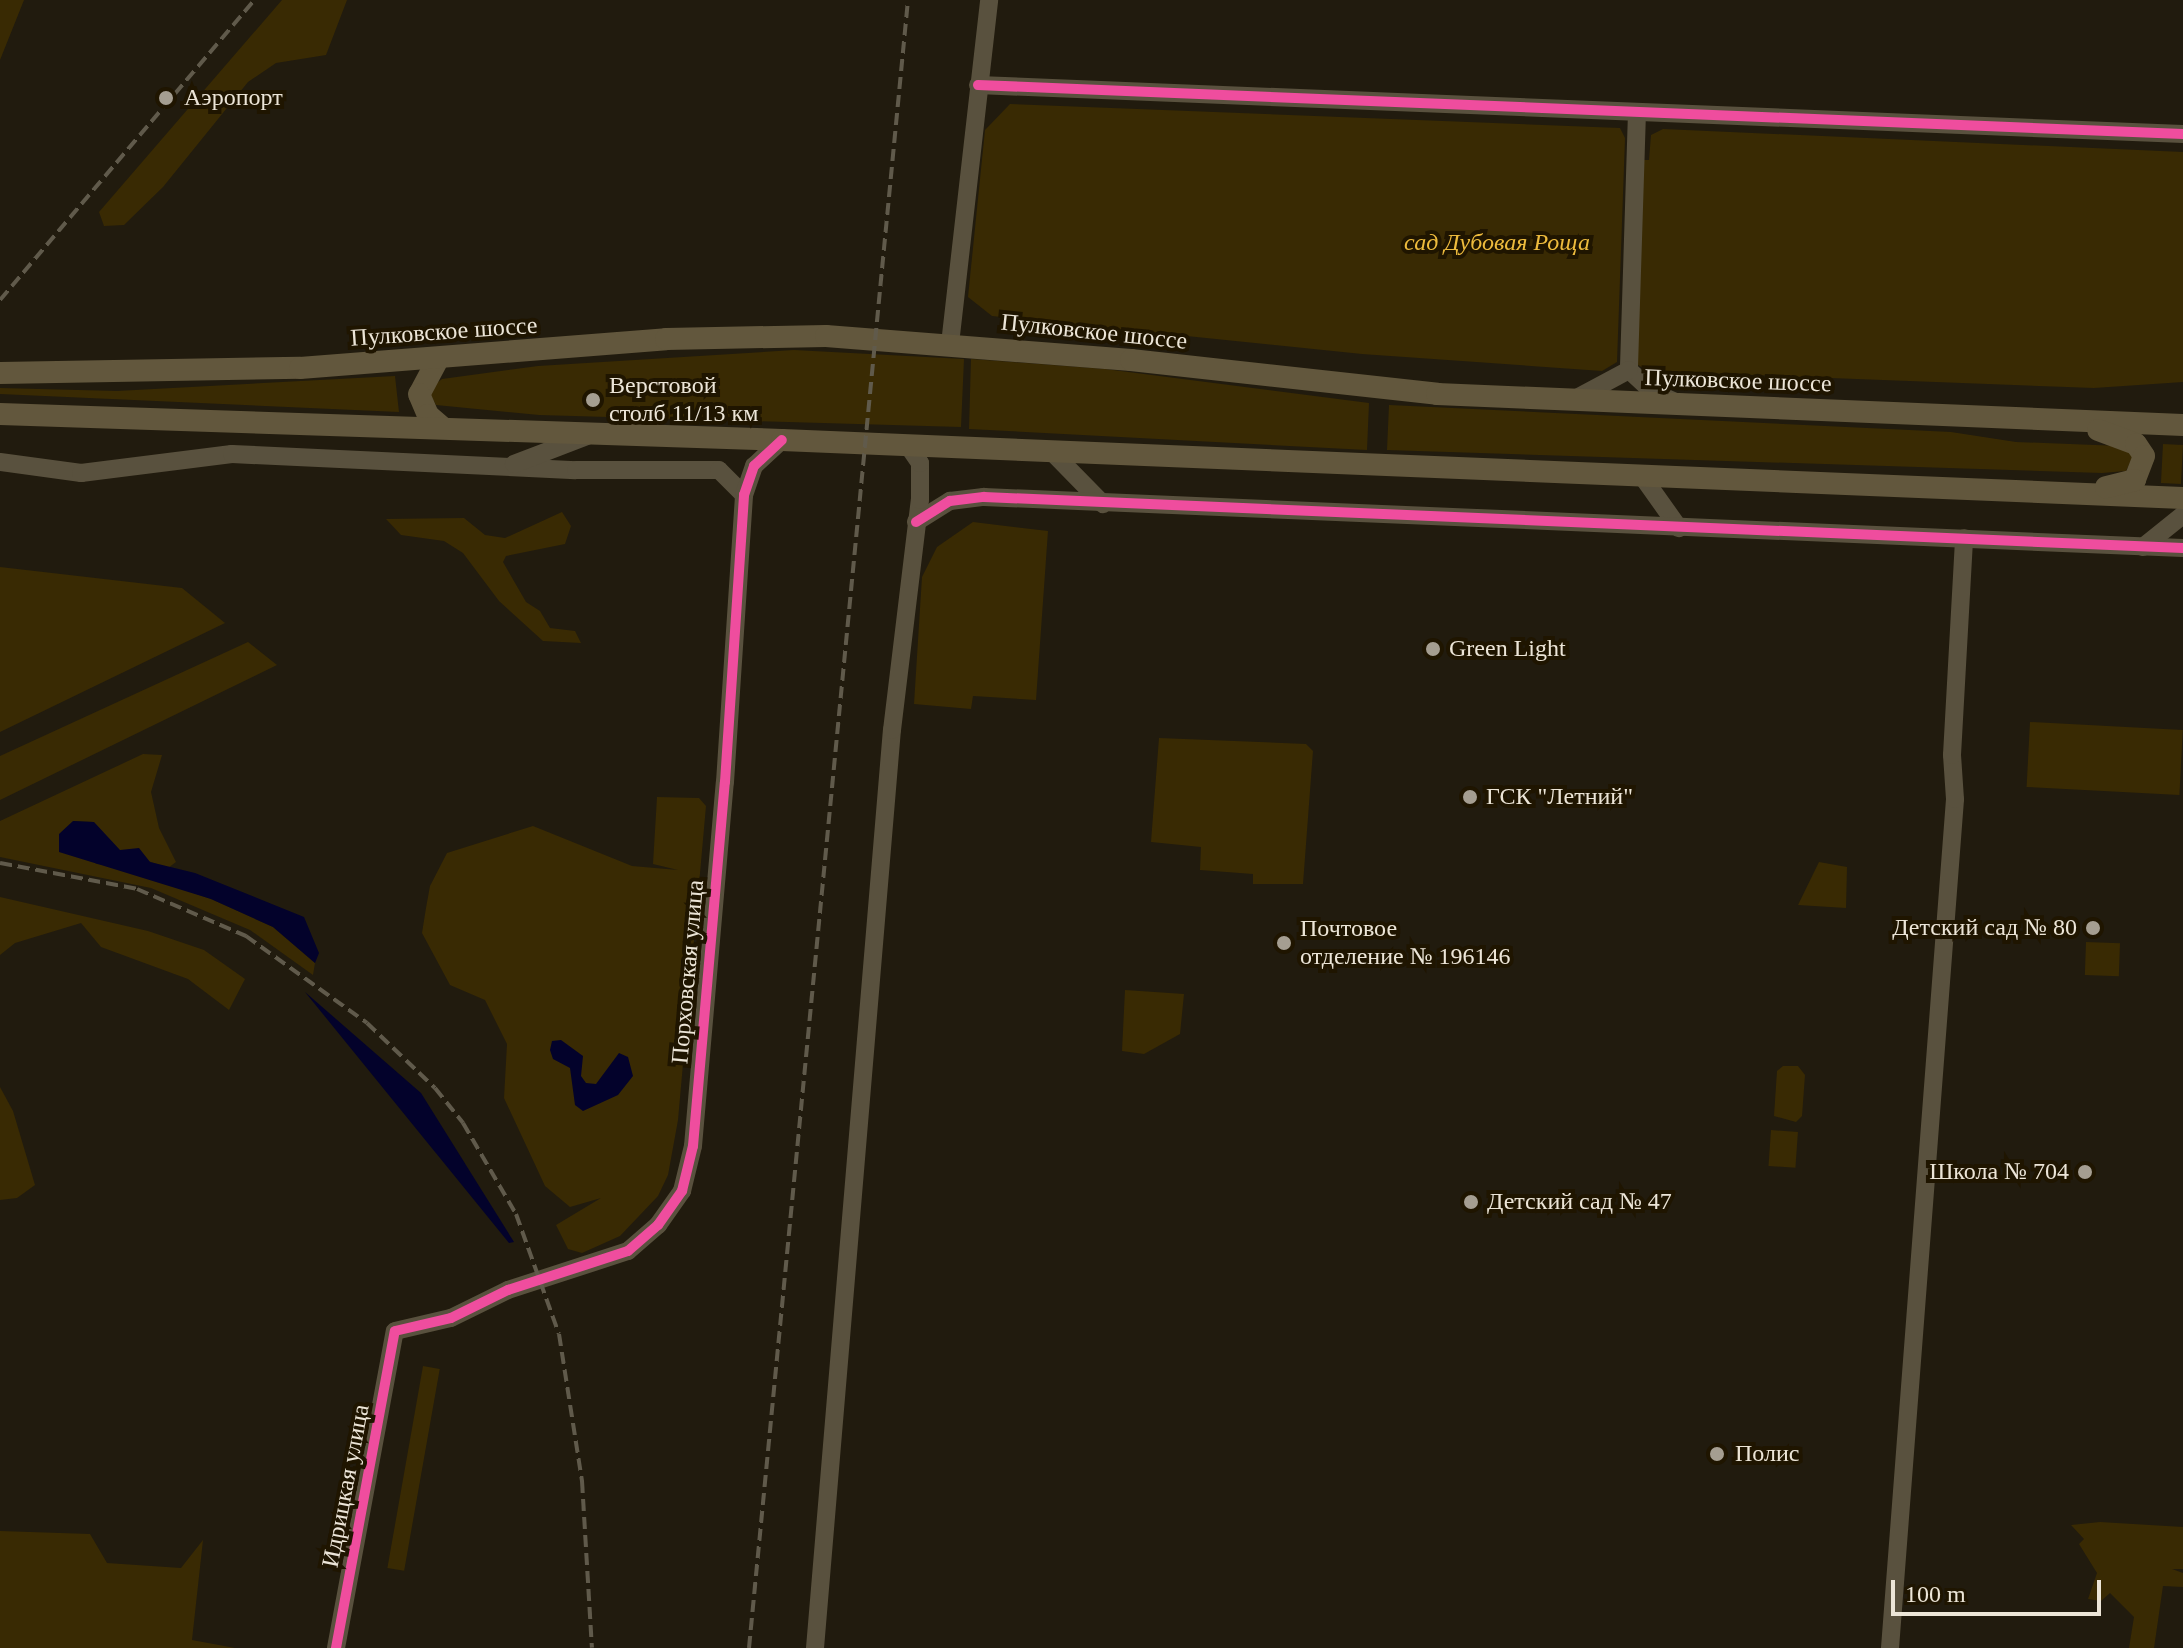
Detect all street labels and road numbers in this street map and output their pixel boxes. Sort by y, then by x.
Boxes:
street label: Пулковское шоссе [999,308,1189,356]
street label: Пулковское шоссе [350,311,538,353]
street label: Пулковское шоссе [1644,363,1832,399]
street label: Порховская улица [666,879,710,1065]
street label: Идрицкая улица [316,1402,376,1570]

